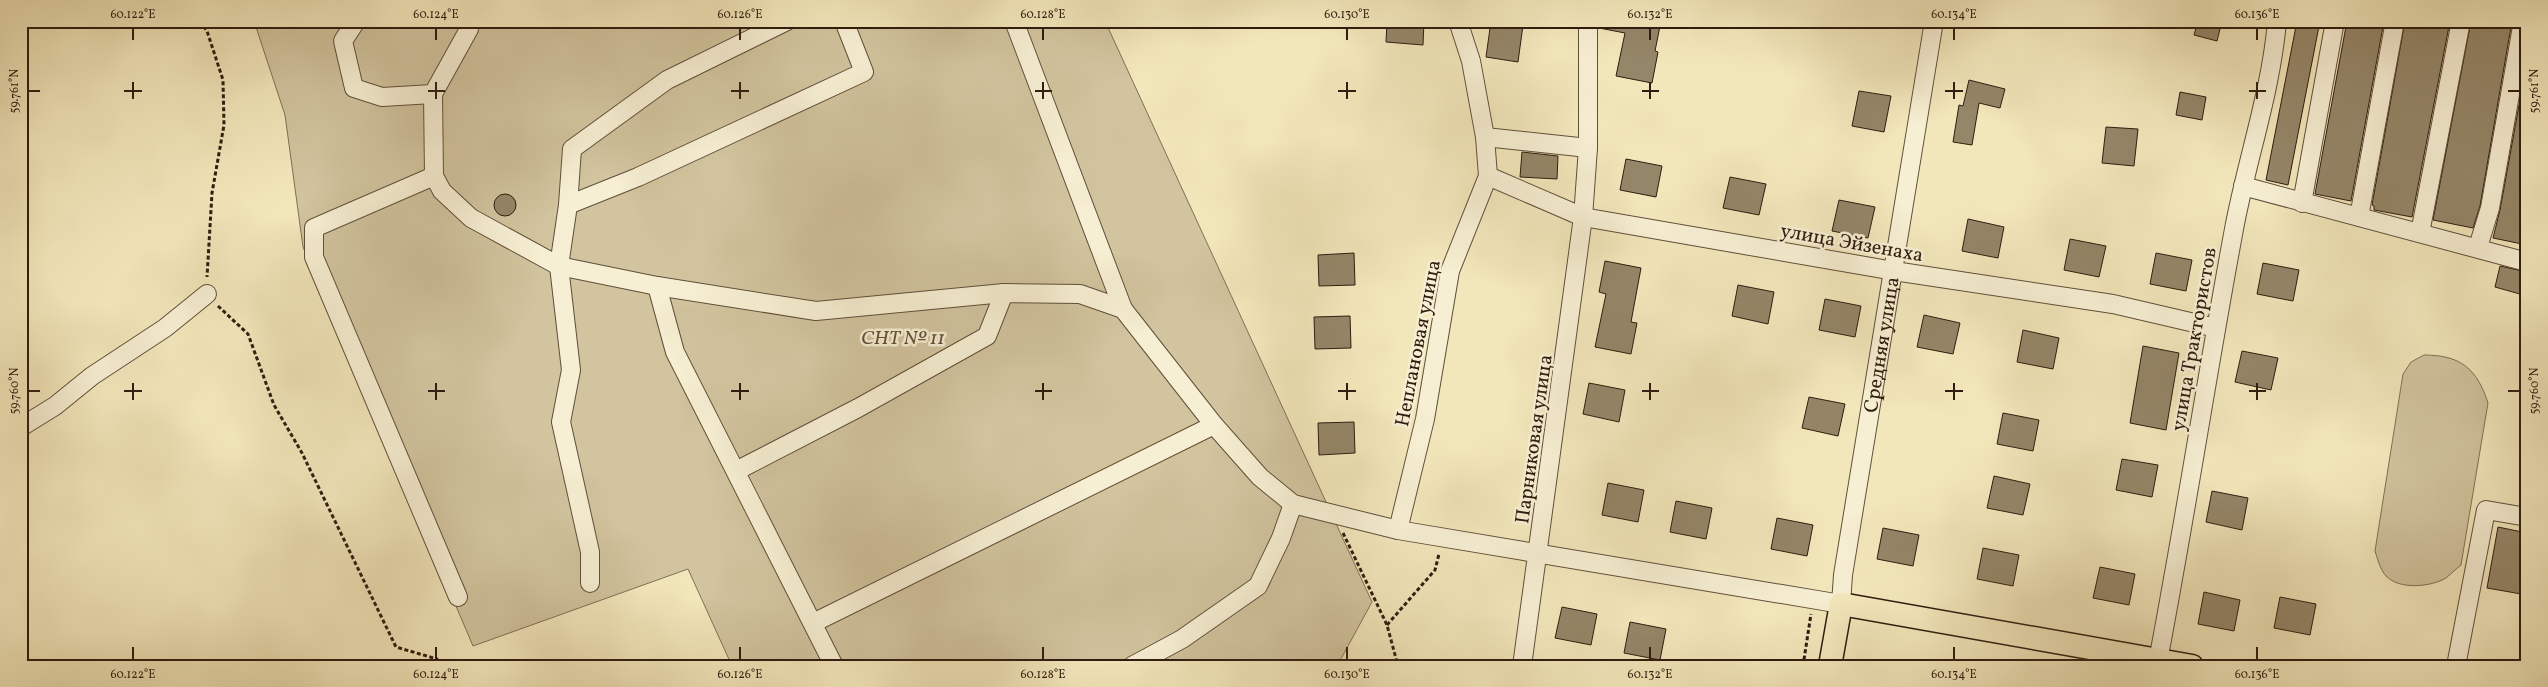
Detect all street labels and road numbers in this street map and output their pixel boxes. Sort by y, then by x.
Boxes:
street label: улица Эйзенаха [1778,218,1925,270]
street label: улица Трактористов [2165,245,2225,433]
street label: Неплановая улица [1389,257,1449,429]
street label: Средняя улица [1858,275,1908,415]
street label: Парниковая улица [1509,353,1561,526]

